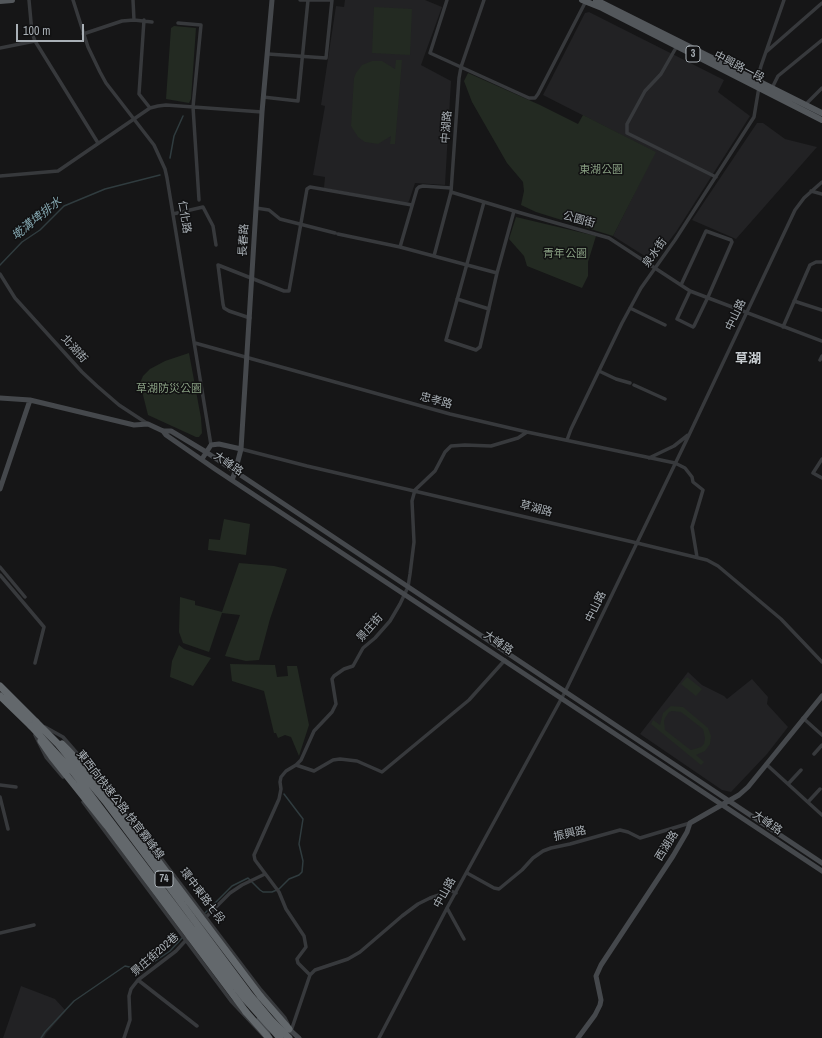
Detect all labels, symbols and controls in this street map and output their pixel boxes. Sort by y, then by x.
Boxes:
scale bar [18,16,86,42]
text: 100 m [23,23,50,39]
road number: 3 [686,46,700,62]
street label: 中興路一段 [712,49,766,85]
street label: 中湖路 [439,110,455,144]
park label: 東湖公園 [579,163,623,177]
water label: 墘溝埤排水 [9,195,65,243]
street label: 仁化路 [175,200,193,234]
street label: 公園街 [561,209,597,231]
street label: 長春路 [237,223,251,257]
street label: 泉水街 [640,236,670,270]
park label: 青年公園 [543,247,587,261]
street label: 中山路 [723,297,749,333]
street label: 北湖街 [58,332,90,366]
district label: 草湖 [735,352,761,368]
park label: 草湖防災公園 [136,382,202,396]
street label: 忠孝路 [418,390,454,412]
street label: 大峰路 [211,449,245,479]
street label: 草湖路 [518,499,554,519]
street label: 中山路 [583,589,609,625]
street label: 景庄街 [354,611,386,645]
street label: 大峰路 [481,628,515,658]
street label: 東西向快速公路 快官霧峰線 [73,748,167,862]
street label: 大峰路 [750,808,784,838]
street label: 振興路 [552,824,588,844]
street label: 西湖路 [653,829,681,863]
street label: 環中東路七段 [177,866,227,926]
road number: 74 [155,871,173,887]
street label: 中山路 [431,875,459,911]
street label: 景庄街202巷 [128,931,182,979]

